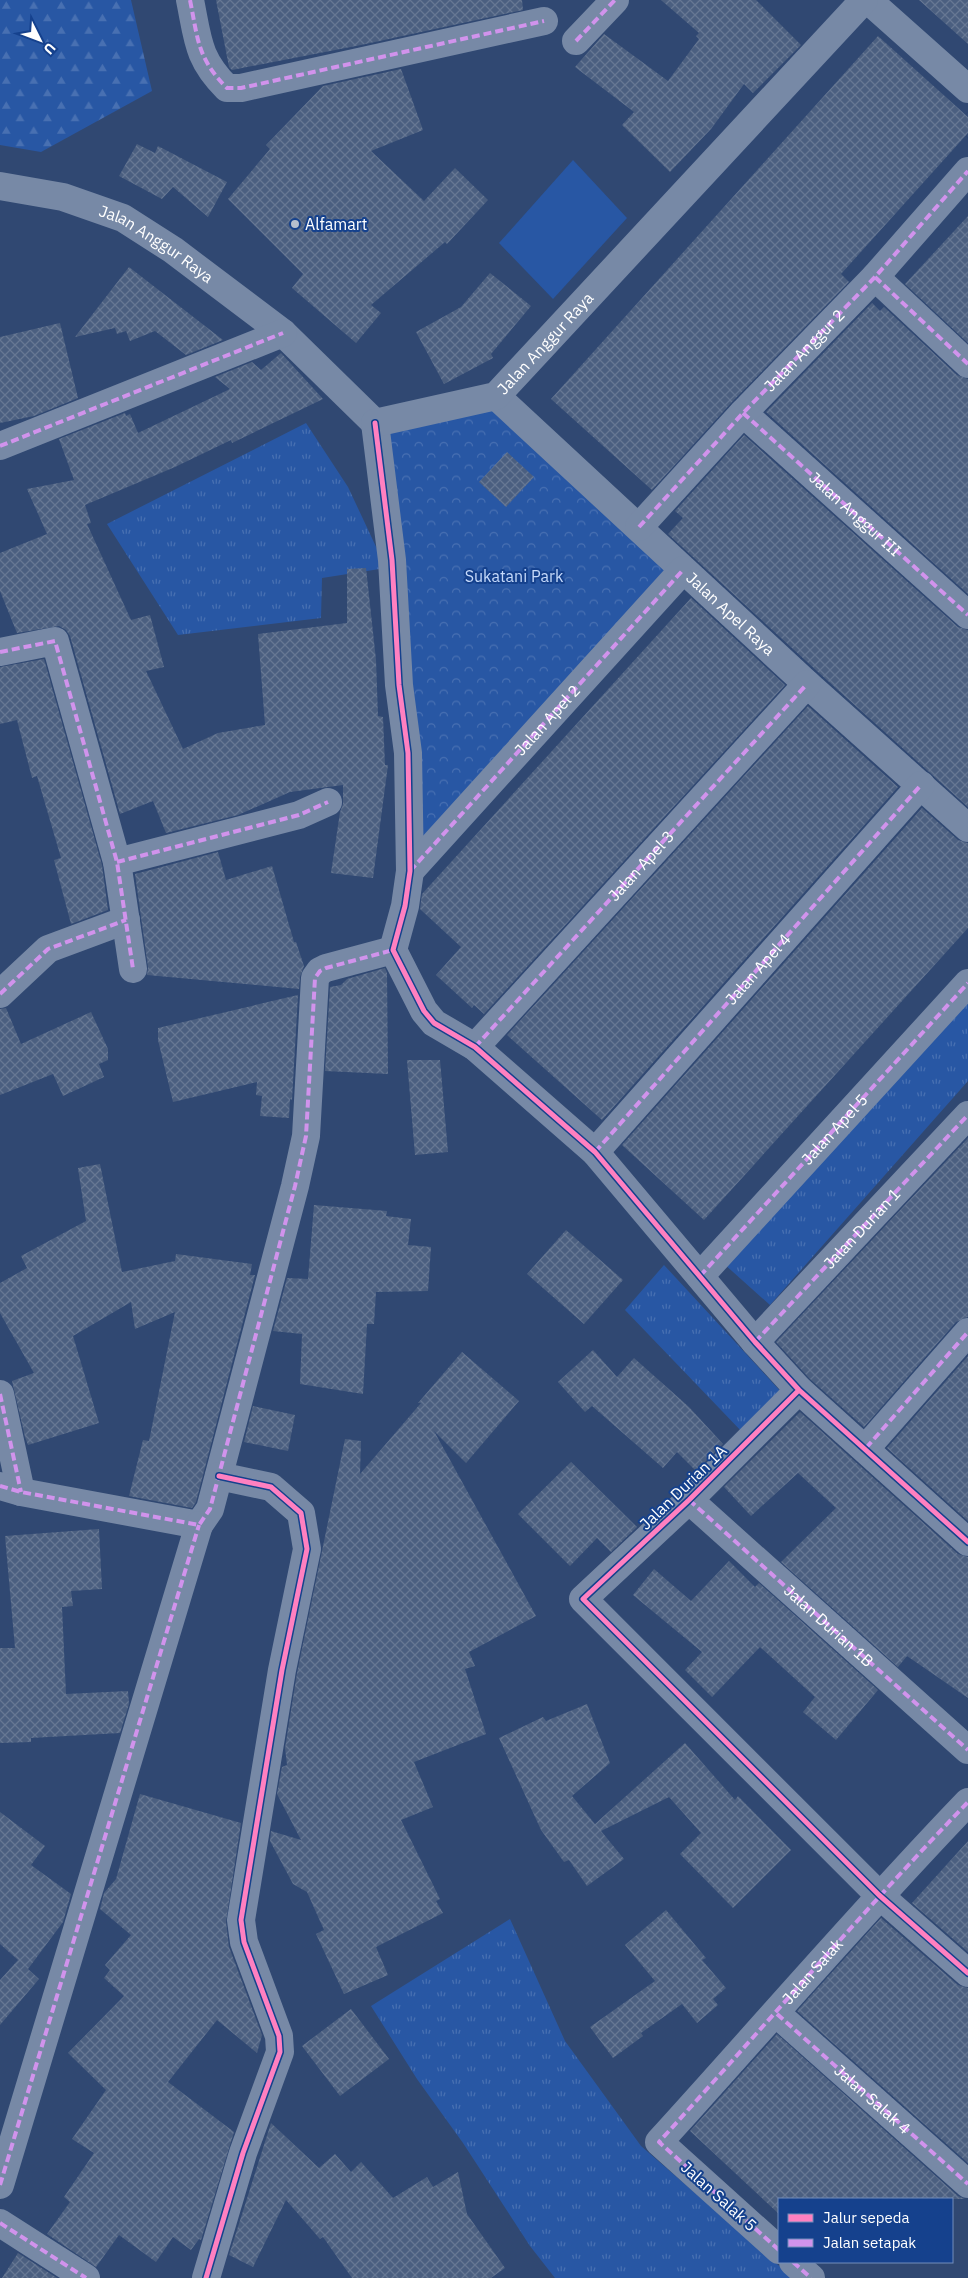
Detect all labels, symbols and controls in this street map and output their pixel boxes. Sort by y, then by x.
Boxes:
north arrow [15,15,65,65]
text: U [40,39,60,58]
street label: Jalan Anggur Raya [96,200,218,287]
place label: Alfamart [305,214,367,234]
marker: Alfamart [289,218,301,230]
street label: Jalan Anggur Raya [493,288,598,399]
street label: Jalan Anggur 2 [760,305,849,395]
street label: Jalan Anggur III [805,467,905,560]
park label: Sukatani Park [465,566,564,586]
street label: Jalan Apel Raya [682,567,780,660]
street label: Jalan Apel 2 [510,680,584,759]
street label: Jalan Apel 3 [604,826,678,905]
street label: Jalan Apel 4 [721,929,795,1009]
street label: Jalan Apel 5 [797,1090,872,1169]
street label: Jalan Durian 1 [819,1184,904,1273]
street label: Jalan Durian 1A [635,1440,731,1534]
street label: Jalan Durian 1B [780,1580,878,1671]
street label: Jalan Salak [778,1934,847,2008]
street label: Jalan Salak 4 [830,2060,915,2138]
street label: Jalan Salak 5 [677,2157,761,2235]
legend [778,2198,953,2263]
text: Jalur sepeda [823,2208,910,2227]
text: Jalan setapak [823,2233,916,2252]

